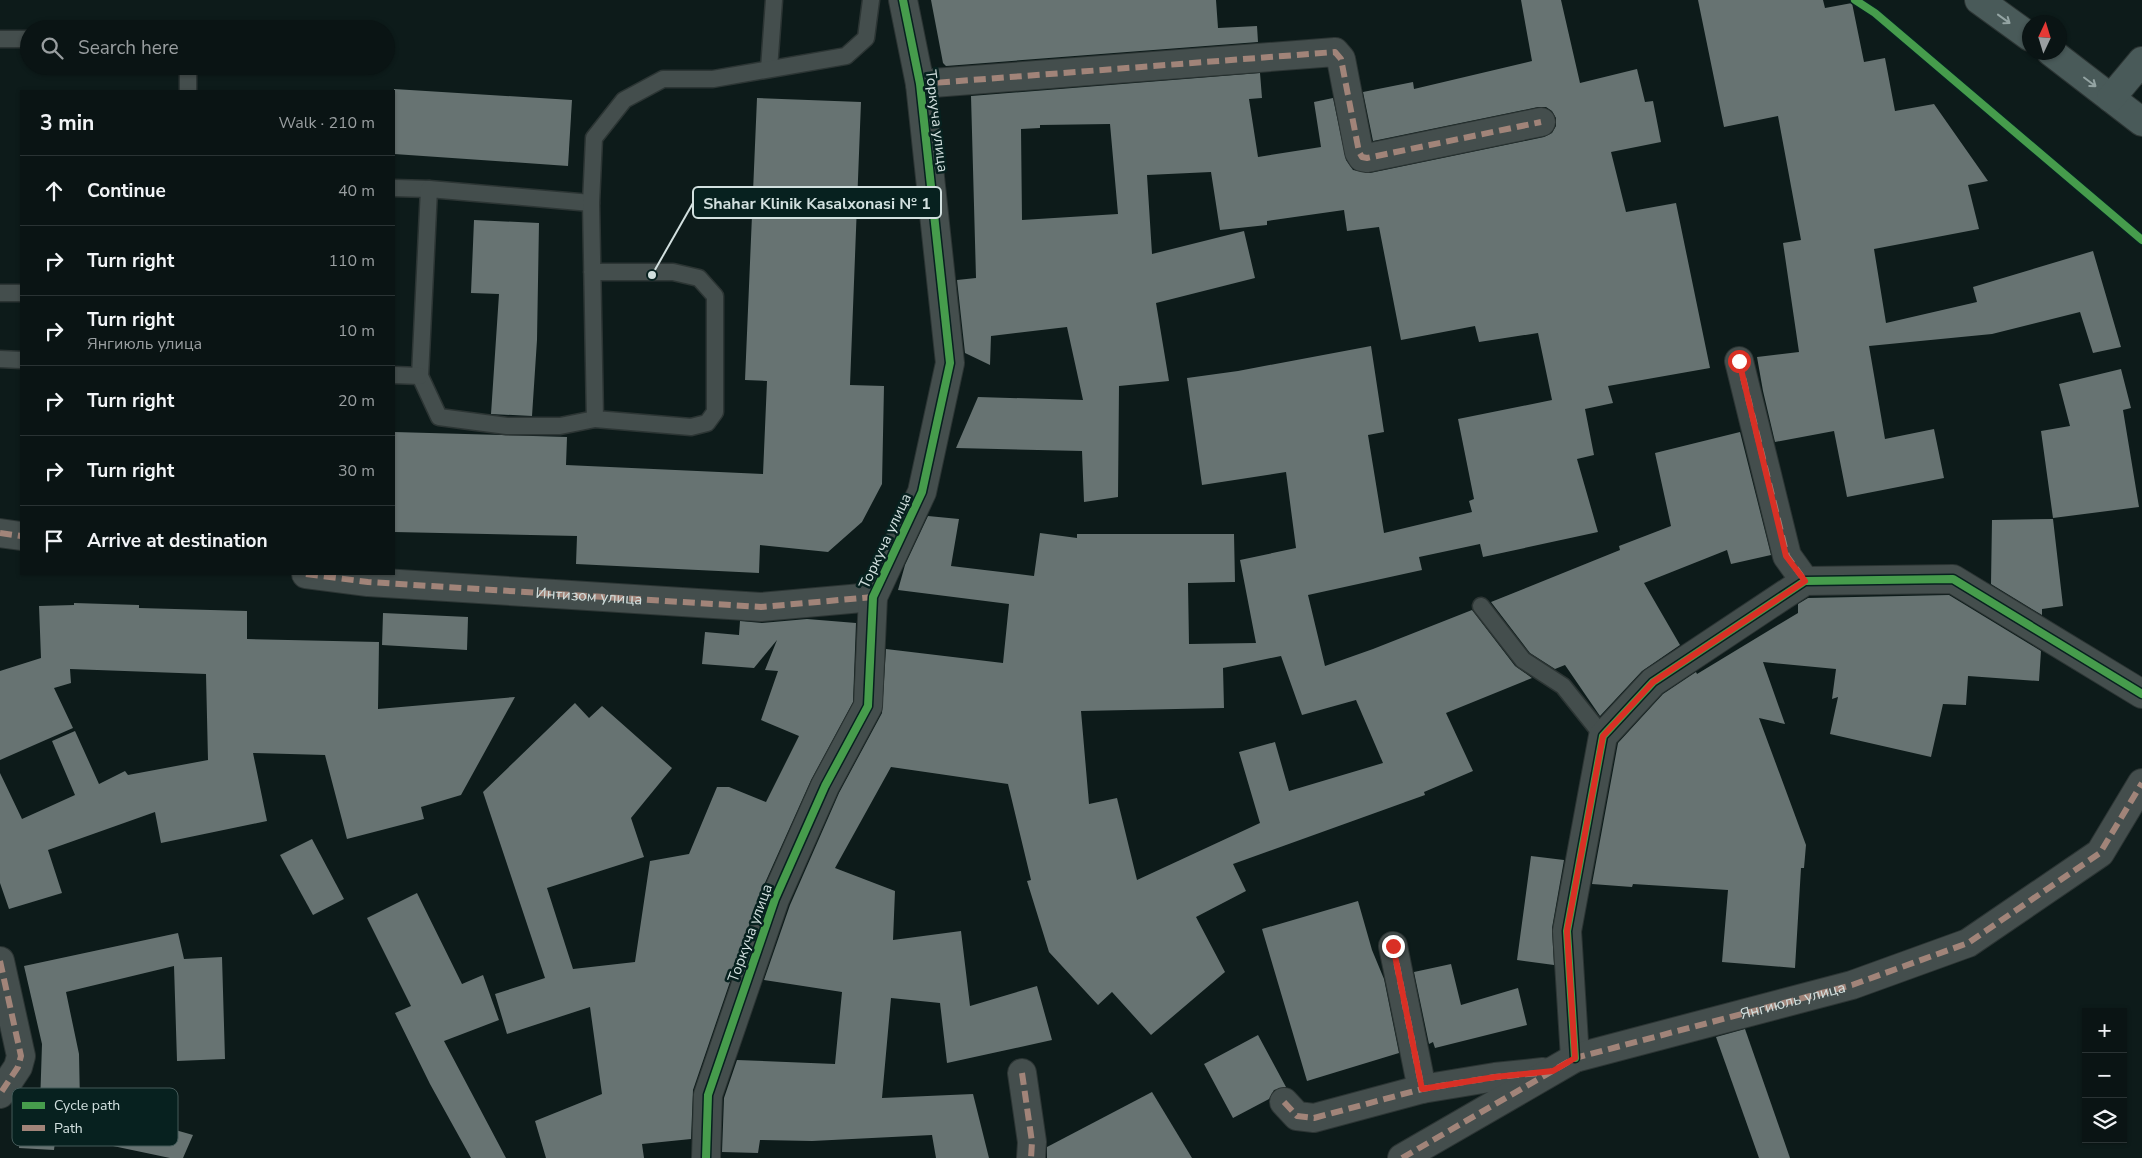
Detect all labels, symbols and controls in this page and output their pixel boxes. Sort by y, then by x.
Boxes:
one-way arrow [1997,13,2010,24]
north arrow [2022,15,2067,60]
search box [20,20,395,75]
icon: search [38,34,66,62]
text: Search here [78,35,179,61]
street label: Торкуча улица [921,69,953,173]
one-way arrow [2083,76,2096,87]
text: 3 min [40,109,94,137]
text: Walk · 210 m [279,112,375,134]
icon: ahead [40,177,68,205]
text: Continue [87,178,166,204]
text: 40 m [338,180,375,202]
callout: Shahar Klinik Kasalxonasi № 1 [693,187,941,218]
text: Shahar Klinik Kasalxonasi № 1 [703,193,931,215]
icon: right [40,247,68,275]
text: Turn right [87,248,174,274]
text: 110 m [328,250,375,272]
text: Turn right [87,307,174,333]
icon: right [40,317,68,345]
text: 10 m [338,320,375,342]
text: Янгиюль улица [87,333,202,355]
route start [1728,350,1751,373]
icon: right [40,387,68,415]
text: Turn right [87,388,174,414]
text: 20 m [338,390,375,412]
icon: right [40,457,68,485]
text: Turn right [87,458,174,484]
text: 30 m [338,460,375,482]
street label: Торкуча улица [854,490,916,592]
icon: arrive [40,527,68,555]
text: Arrive at destination [87,528,268,554]
street label: Интизом улица [535,583,643,609]
street label: Торкуча улица [723,881,777,985]
route end [1382,935,1405,958]
street label: Янгиюль улица [1738,977,1848,1024]
map controls [2082,1008,2127,1143]
button: + [2082,1008,2127,1053]
button: − [2082,1053,2127,1098]
legend [12,1088,178,1146]
text: Cycle path [54,1096,120,1115]
button: layers [2082,1098,2127,1143]
text: Path [54,1119,83,1138]

